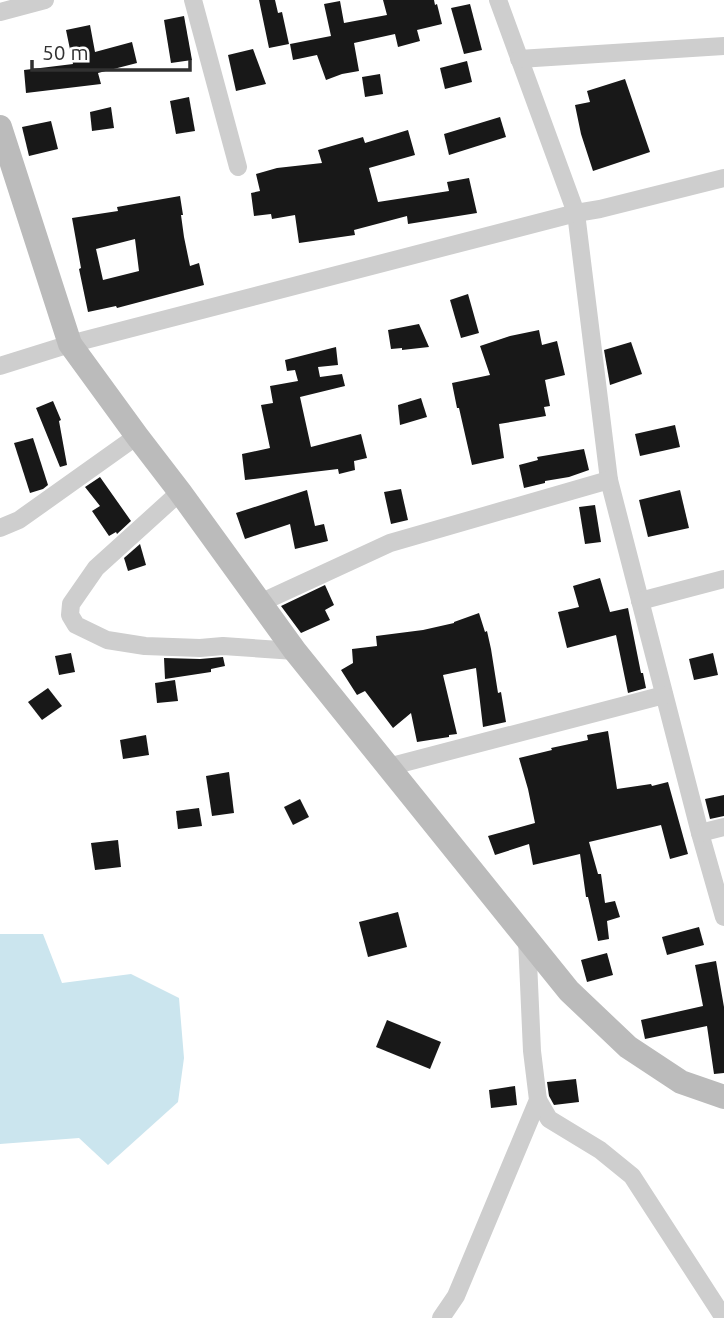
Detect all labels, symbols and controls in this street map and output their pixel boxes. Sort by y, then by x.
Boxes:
scale bar [32,28,189,72]
text: 50 m [42,40,89,64]

